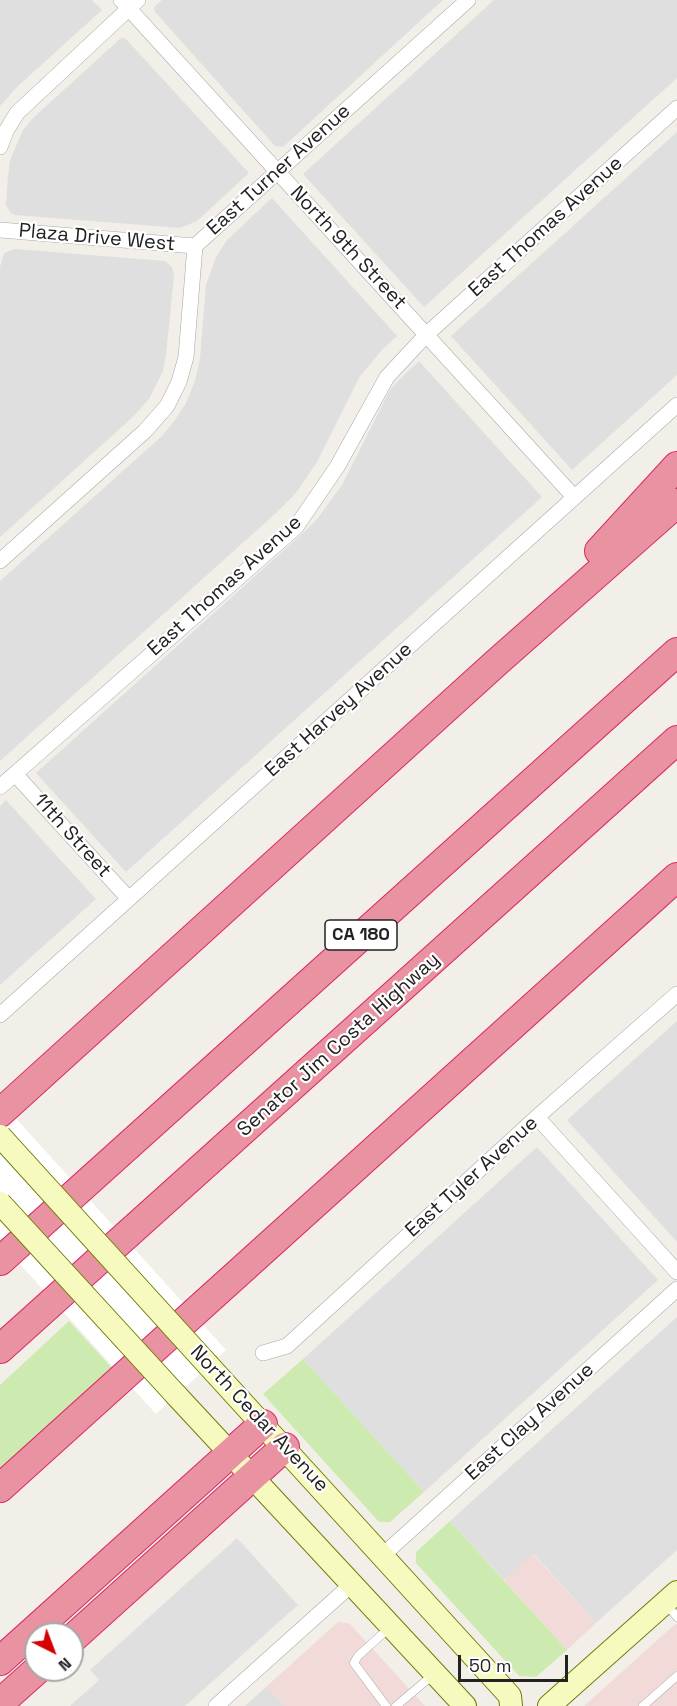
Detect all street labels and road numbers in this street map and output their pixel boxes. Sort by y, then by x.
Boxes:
street label: East Turner Avenue [202,99,356,241]
street label: East Thomas Avenue [464,152,628,302]
street label: North 9th Street [285,181,411,315]
street label: Plaza Drive West [18,219,176,257]
street label: East Thomas Avenue [143,511,307,661]
street label: East Harvey Avenue [260,638,418,782]
street label: 11th Street [28,789,116,883]
road number: CA 180 [325,920,397,950]
street label: Senator Jim Costa Highway [233,948,445,1142]
street label: East Tyler Avenue [401,1111,543,1243]
street label: North Cedar Avenue [185,1341,333,1497]
street label: East Clay Avenue [461,1358,599,1486]

